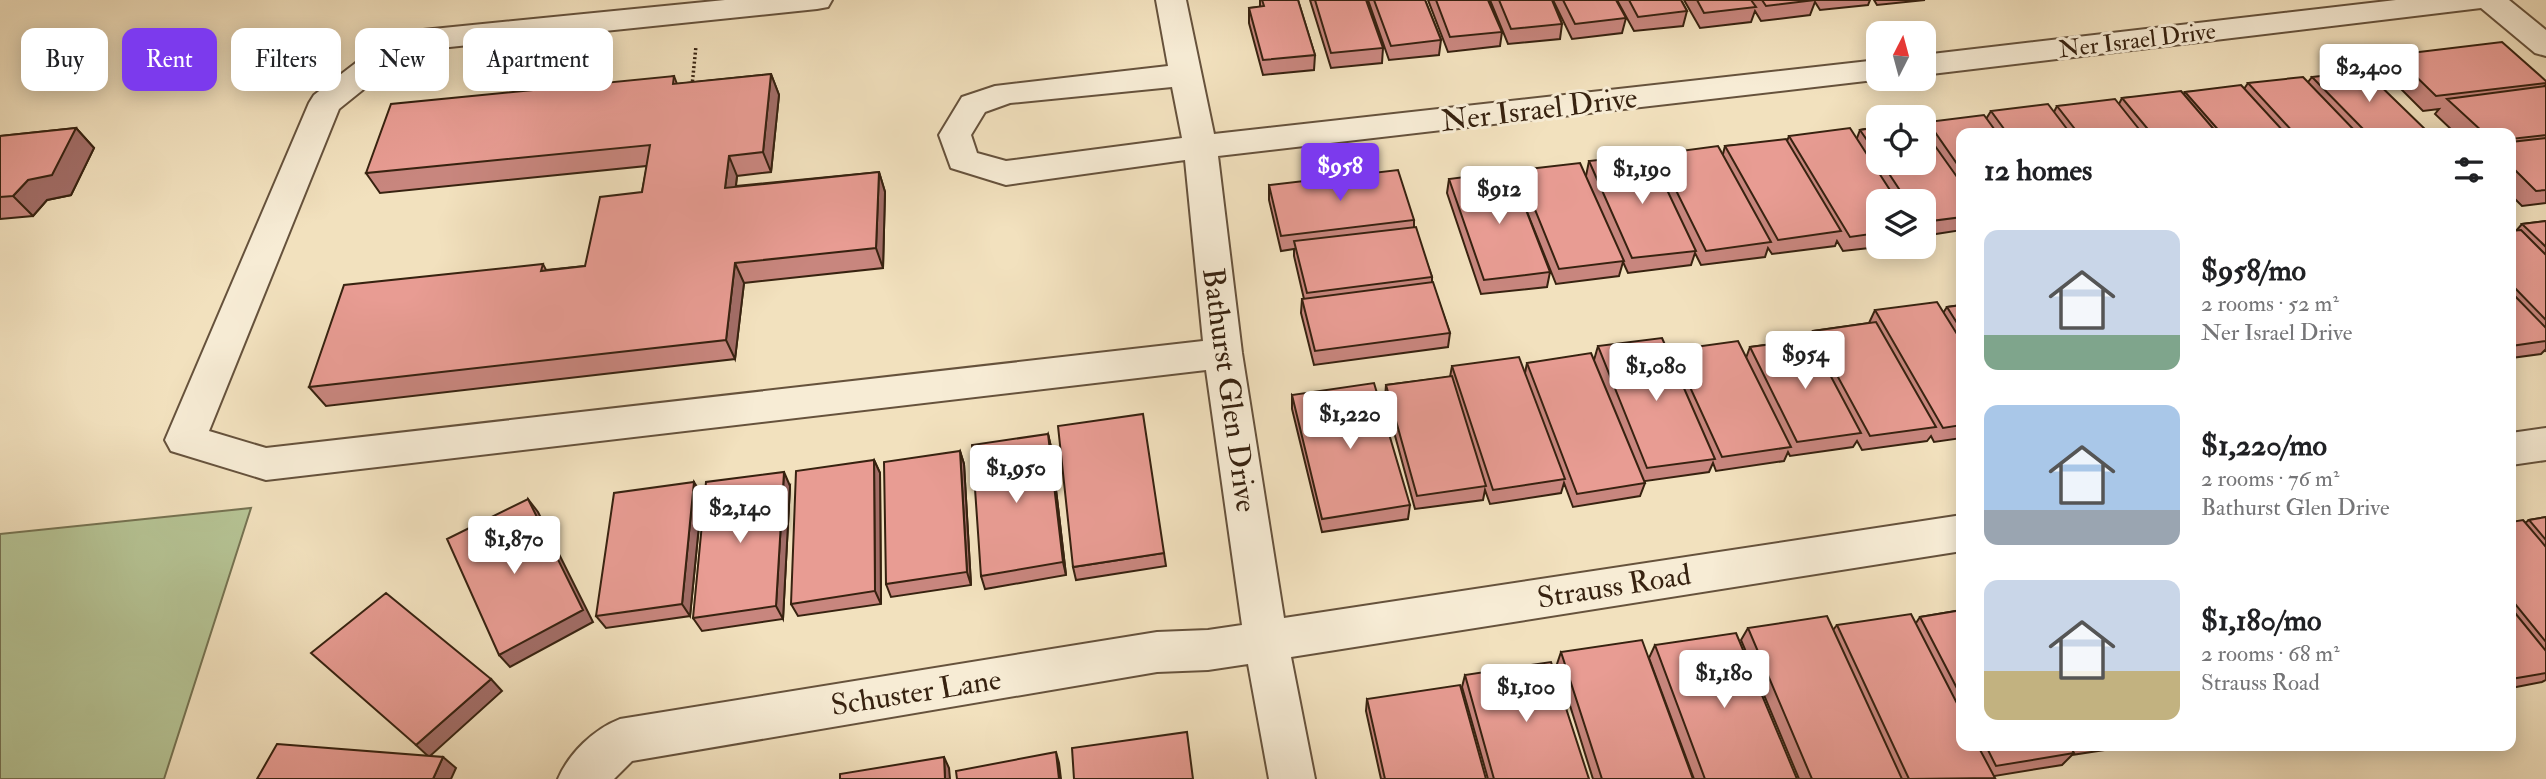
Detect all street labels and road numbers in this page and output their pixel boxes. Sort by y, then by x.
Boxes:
street label: Ner Israel Drive [2057,15,2217,66]
street label: Ner Israel Drive [1439,79,1639,140]
street label: Bathurst Glen Drive [1194,266,1265,514]
street label: Strauss Road [1535,556,1694,617]
street label: Schuster Lane [828,661,1004,724]

